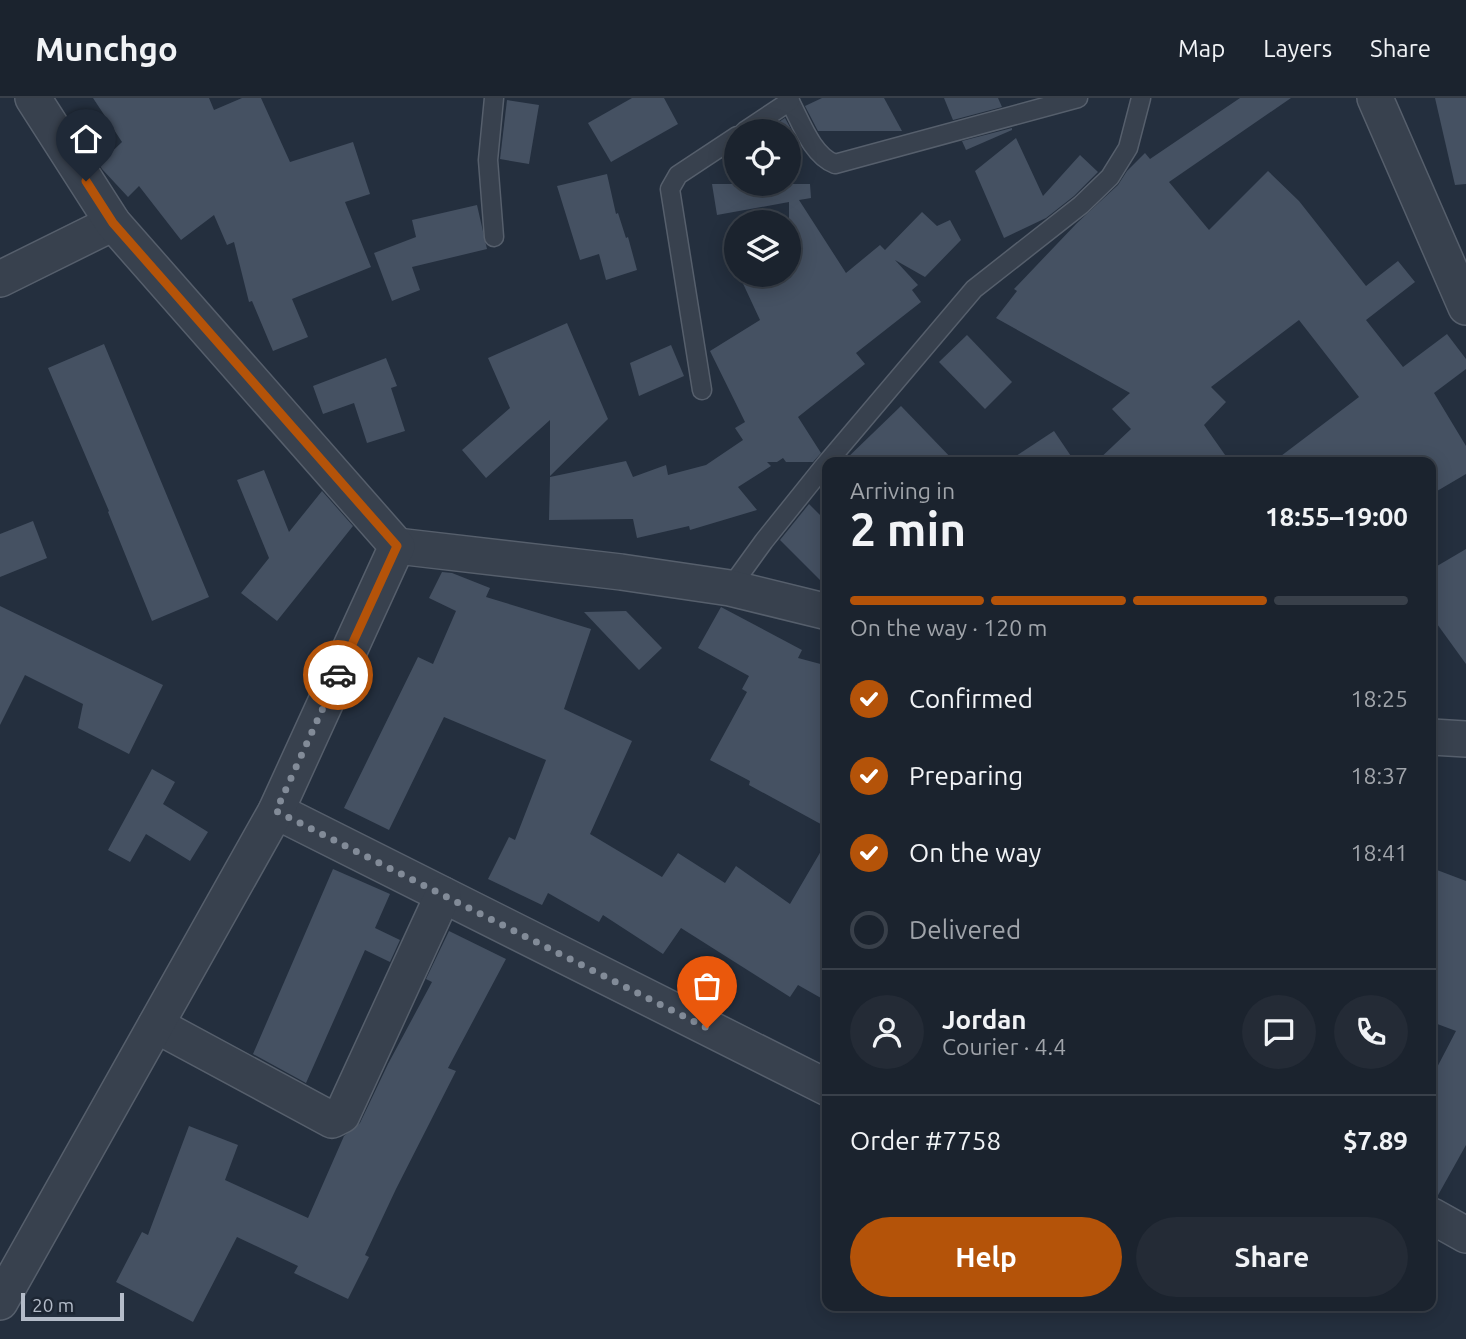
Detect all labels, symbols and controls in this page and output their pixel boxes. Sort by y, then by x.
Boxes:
text: Munchgo [35,30,178,67]
text: Map [1178,35,1225,62]
text: Layers [1263,35,1332,62]
text: Share [1370,35,1431,62]
pin [56,109,116,181]
map controls [724,119,801,287]
button: locate [724,119,801,196]
icon: home [67,120,105,158]
button: layers [724,210,801,287]
text: Arriving in [850,478,955,503]
text: 18:55–19:00 [1265,502,1408,531]
text: 2 min [850,503,966,555]
text: On the way · 120 m [850,615,1047,640]
courier [303,640,373,710]
icon: car [319,656,357,694]
icon: check [850,680,888,718]
text: Confirmed [909,684,1033,713]
text: 18:25 [1350,686,1408,711]
icon: check [850,757,888,795]
text: Preparing [909,761,1023,790]
text: 18:37 [1350,763,1408,788]
icon: check [850,834,888,872]
text: On the way [909,838,1041,867]
text: 18:41 [1350,840,1408,865]
text: Delivered [909,915,1021,944]
pin [677,956,737,1028]
icon: bag [688,967,726,1005]
button: person [850,995,924,1069]
button: chat [1242,995,1316,1069]
button: phone [1334,995,1408,1069]
text: Jordan [942,1005,1027,1034]
text: Courier · 4.4 [942,1034,1066,1059]
text: Order #7758 [850,1126,1001,1155]
text: $7.89 [1343,1126,1408,1155]
button: Help [850,1217,1122,1297]
button: Share [1136,1217,1408,1297]
scale bar [21,1290,124,1322]
text: 20 m [32,1294,74,1316]

